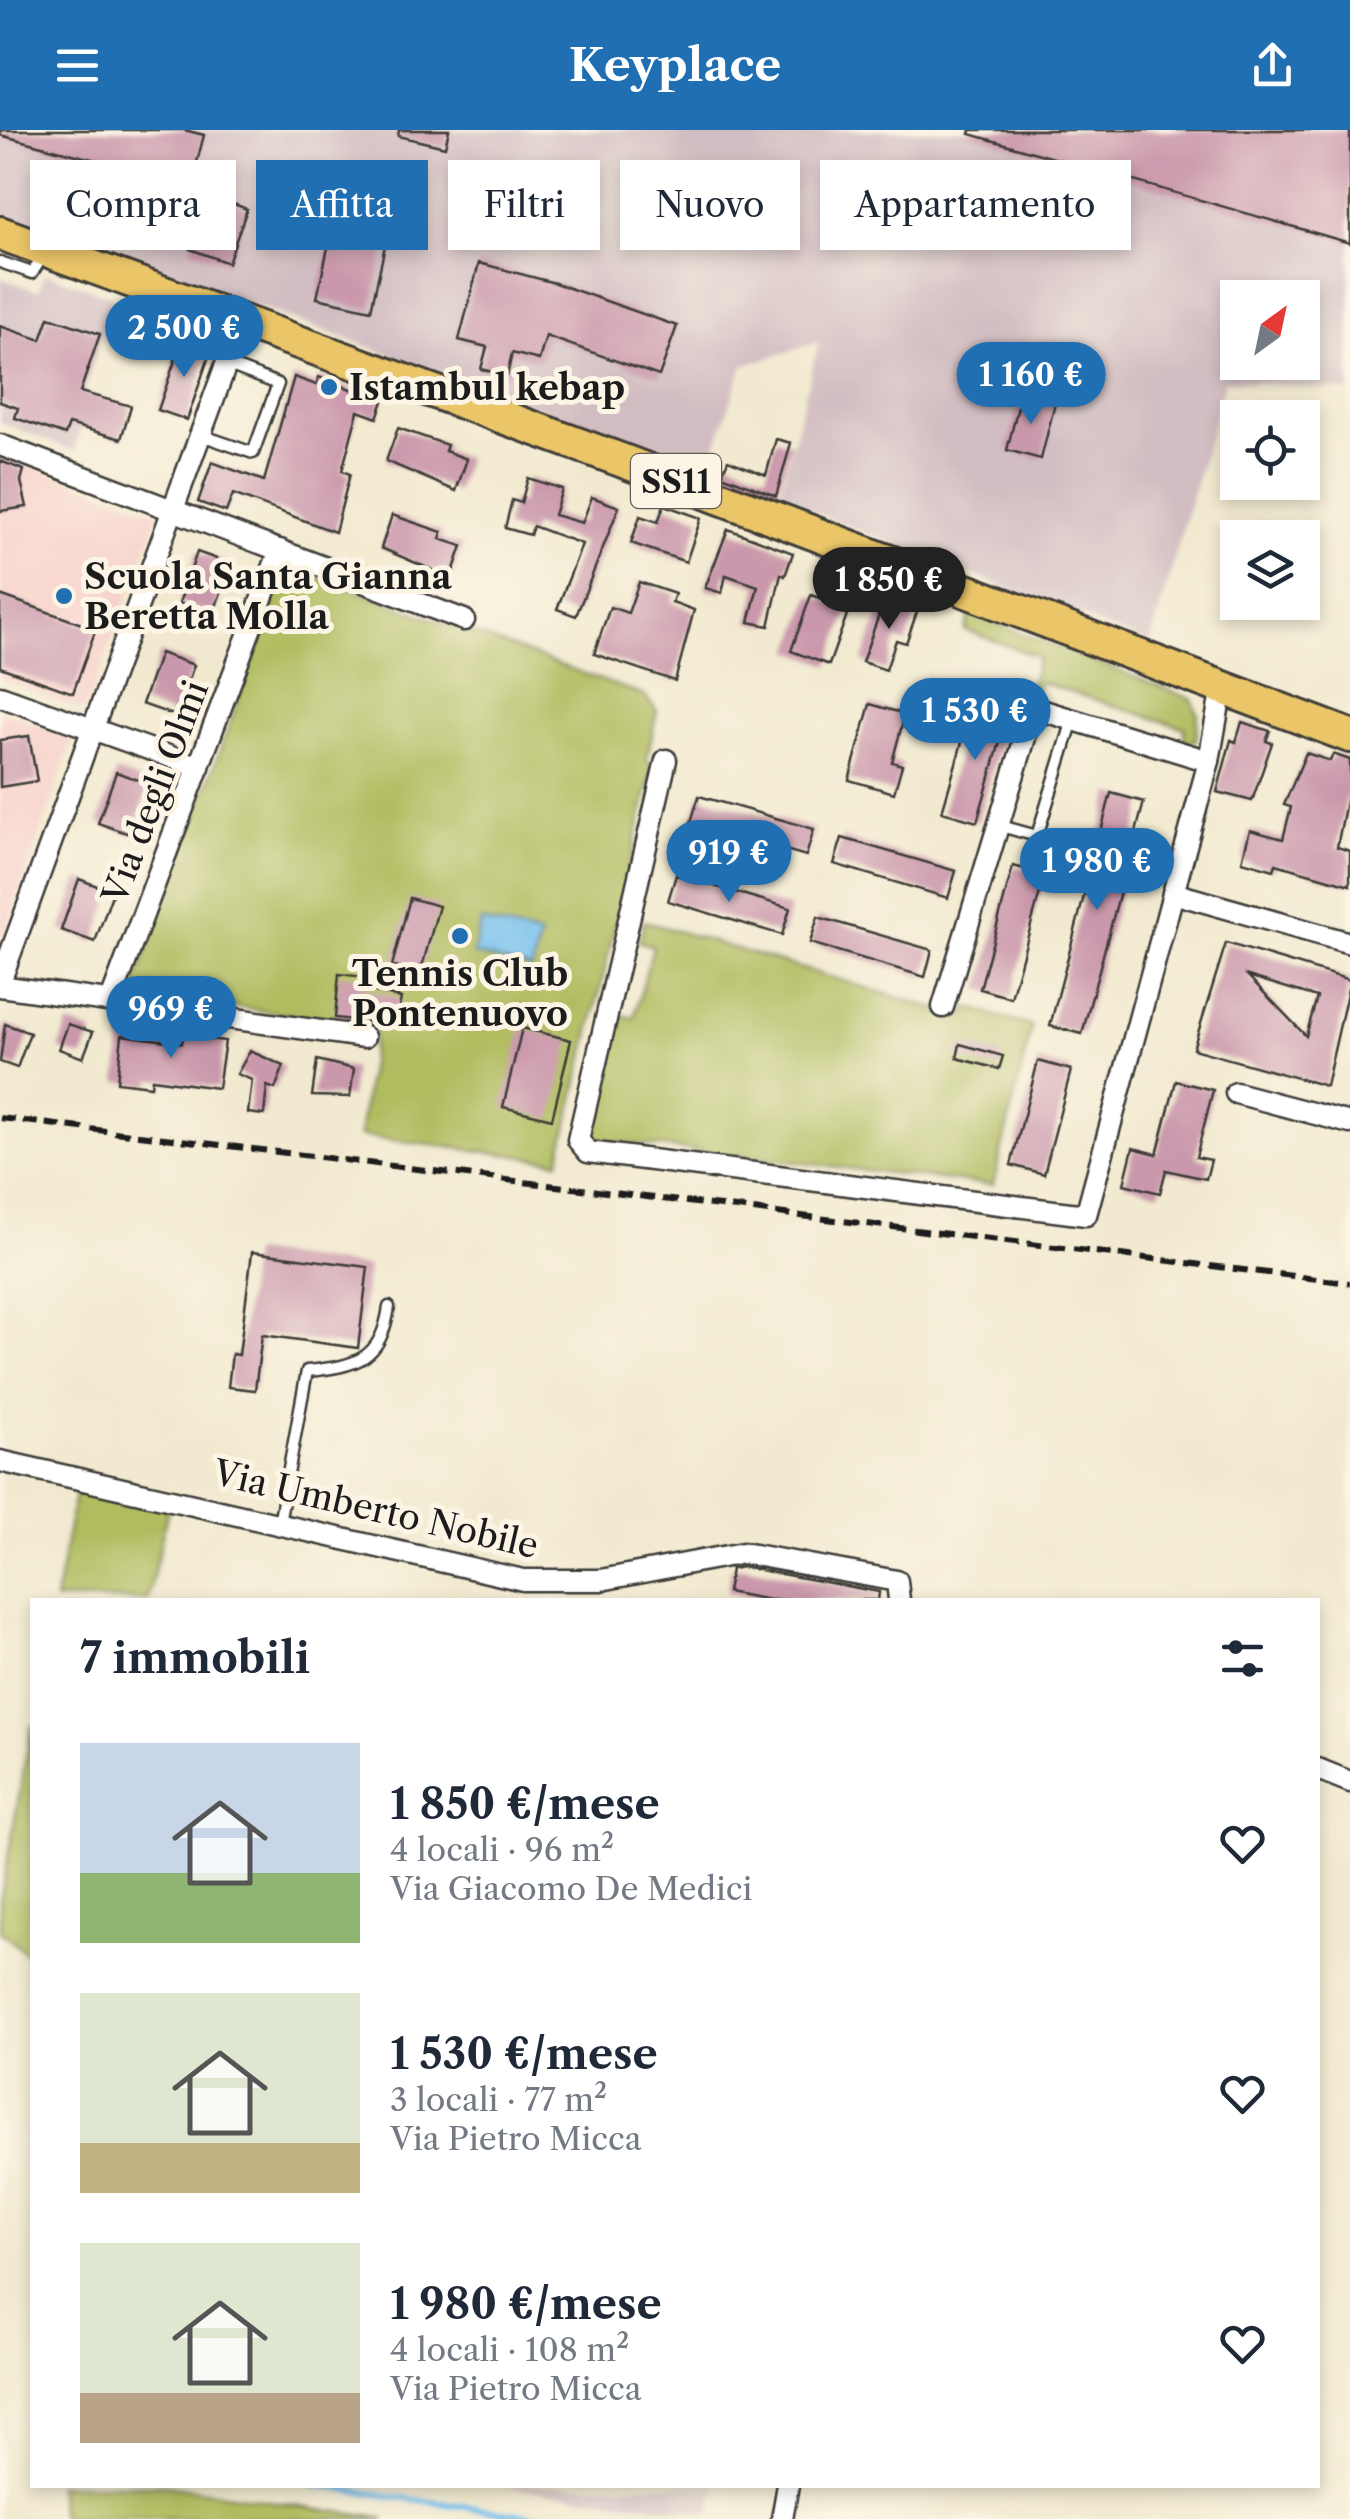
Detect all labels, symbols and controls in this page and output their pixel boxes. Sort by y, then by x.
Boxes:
text: Keyplace [569,37,781,93]
icon: menu [50,38,105,93]
icon: share [1245,38,1300,93]
chip: Compra [30,160,236,250]
chip: Affitta [256,160,428,250]
chip: Filtri [448,160,600,250]
chip: Nuovo [620,160,800,250]
chip: Appartamento [820,160,1131,250]
north arrow [1220,280,1320,380]
map controls [1220,280,1320,620]
pin: 2 500 € [92,295,276,380]
text: 2 500 € [127,308,241,347]
pin: 1 160 € [939,342,1123,427]
text: 1 160 € [979,355,1083,394]
place label: Istambul kebap [349,366,625,409]
marker: Istambul kebap [318,376,340,398]
button: locate [1220,400,1320,500]
road number: SS11 [631,454,721,508]
button: layers [1220,520,1320,620]
pin: 1 850 € [797,547,981,632]
place label: Scuola Santa Gianna Beretta Molla [84,555,452,638]
text: 1 850 € [835,560,943,599]
marker: Scuola Santa Gianna Beretta Molla [53,585,75,607]
street label: Via degli Olmi [92,674,217,911]
pin: 1 530 € [883,678,1067,763]
text: 1 530 € [922,691,1028,730]
pin: 919 € [659,820,799,905]
pin: 1 980 € [1005,828,1189,913]
text: 919 € [689,833,769,872]
text: 1 980 € [1042,841,1152,880]
marker: Tennis Club Pontenuovo [449,925,471,947]
place label: Tennis Club Pontenuovo [352,952,568,1035]
pin: 969 € [101,976,241,1061]
text: 969 € [128,989,214,1028]
street label: Via Umberto Nobile [209,1451,542,1567]
icon: filters [1215,1631,1270,1686]
text: 7 immobili [80,1632,310,1684]
text: 1 850 €/mese [390,1778,660,1830]
icon: home [160,1783,280,1903]
icon: heart [1215,1816,1270,1871]
text: 4 locali · 96 m² [390,1830,614,1869]
text: Via Giacomo De Medici [390,1869,752,1908]
text: 1 530 €/mese [390,2028,658,2080]
icon: home [160,2033,280,2153]
icon: heart [1215,2066,1270,2121]
text: 3 locali · 77 m² [390,2080,607,2119]
text: Via Pietro Micca [390,2119,642,2158]
text: 1 980 €/mese [390,2278,662,2330]
icon: home [160,2283,280,2403]
icon: heart [1215,2316,1270,2371]
text: 4 locali · 108 m² [390,2330,629,2369]
text: Via Pietro Micca [390,2369,642,2408]

